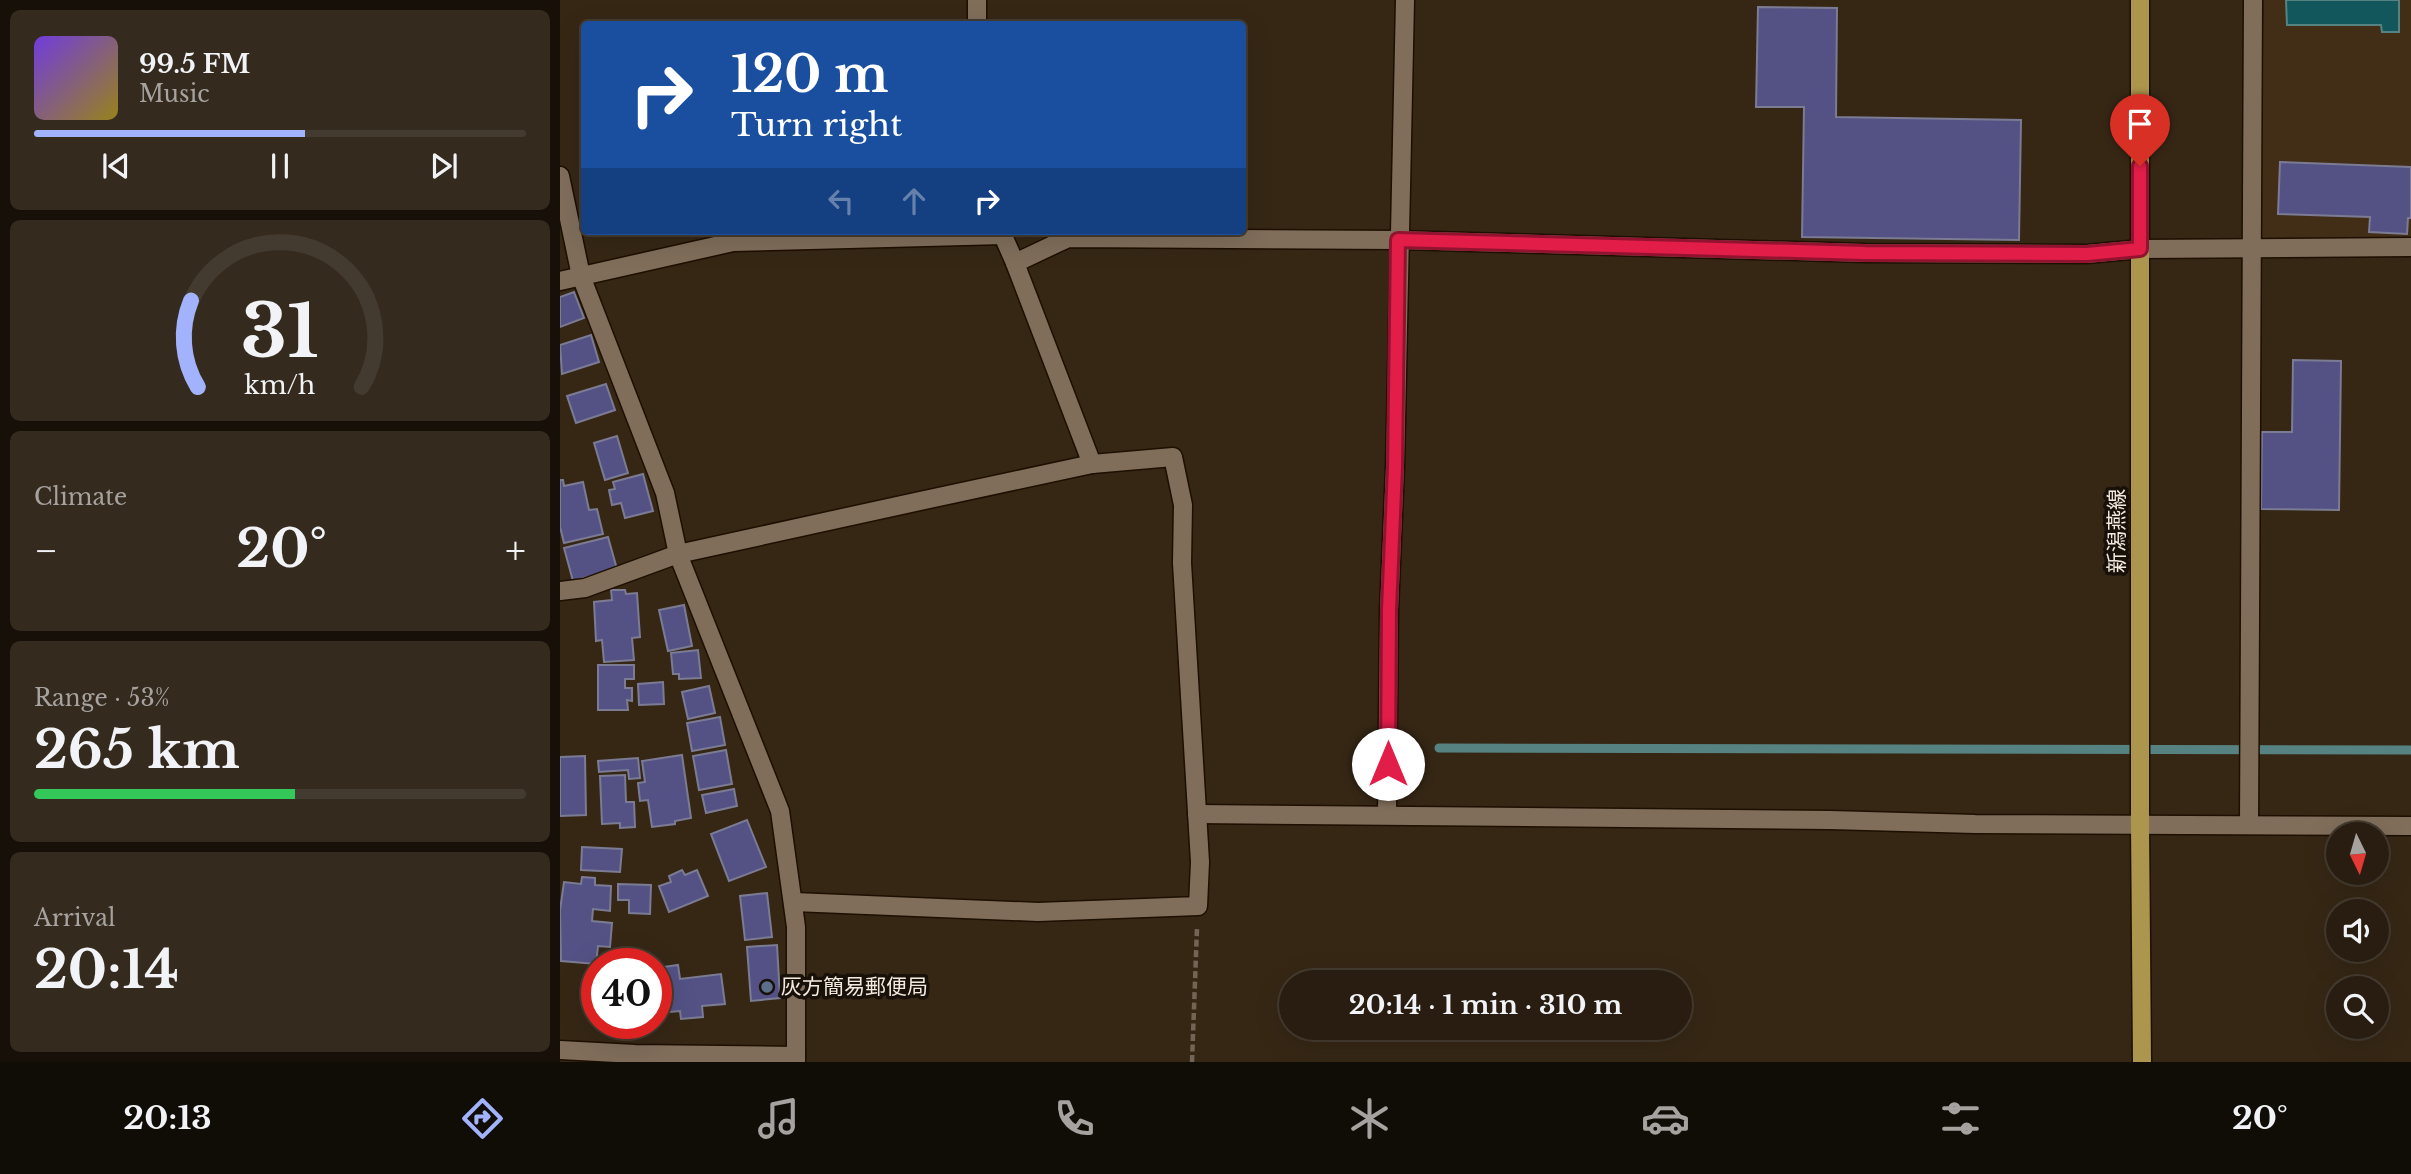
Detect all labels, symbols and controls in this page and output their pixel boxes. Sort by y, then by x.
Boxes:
text: 120 m [731,44,889,105]
text: 99.5 FM [139,48,250,80]
icon: right [616,49,707,140]
text: Music [139,80,210,108]
pin [2110,94,2170,166]
text: Turn right [731,105,902,145]
icon: arrive [2121,105,2159,143]
icon: previous [97,147,135,185]
icon: pause [261,147,299,185]
icon: next [425,147,463,185]
icon: left [822,182,860,220]
icon: ahead [895,182,933,220]
icon: right [968,182,1006,220]
text: 31 [241,286,319,377]
text: km/h [245,369,315,400]
text: Climate [34,483,127,511]
street label: 新潟燕線 [2104,489,2130,573]
text: 20° [236,517,327,581]
text: − [34,527,58,574]
text: + [505,527,526,574]
text: Range · 53% [34,684,170,712]
text: 265 km [34,718,240,782]
position arrow [1351,727,1425,801]
north arrow [2326,822,2389,886]
map controls [2326,822,2389,1039]
button: sound [2326,899,2389,962]
text: Arrival [34,904,115,932]
text: 20:14 [34,938,179,1002]
speed limit sign: 40 [581,948,672,1039]
place label: 灰方簡易郵便局 [781,974,928,1000]
button: search [2326,976,2389,1039]
marker: 灰方簡易郵便局 [759,979,775,995]
text: 20:14 · 1 min · 310 m [1349,989,1622,1021]
icon: directions [458,1094,507,1143]
icon: music [754,1094,803,1143]
icon: phone [1050,1094,1099,1143]
icon: climate [1345,1094,1394,1143]
icon: car [1641,1094,1690,1143]
icon: filters [1936,1094,1985,1143]
text: 20:13 [123,1098,212,1138]
text: 20° [2232,1098,2288,1138]

